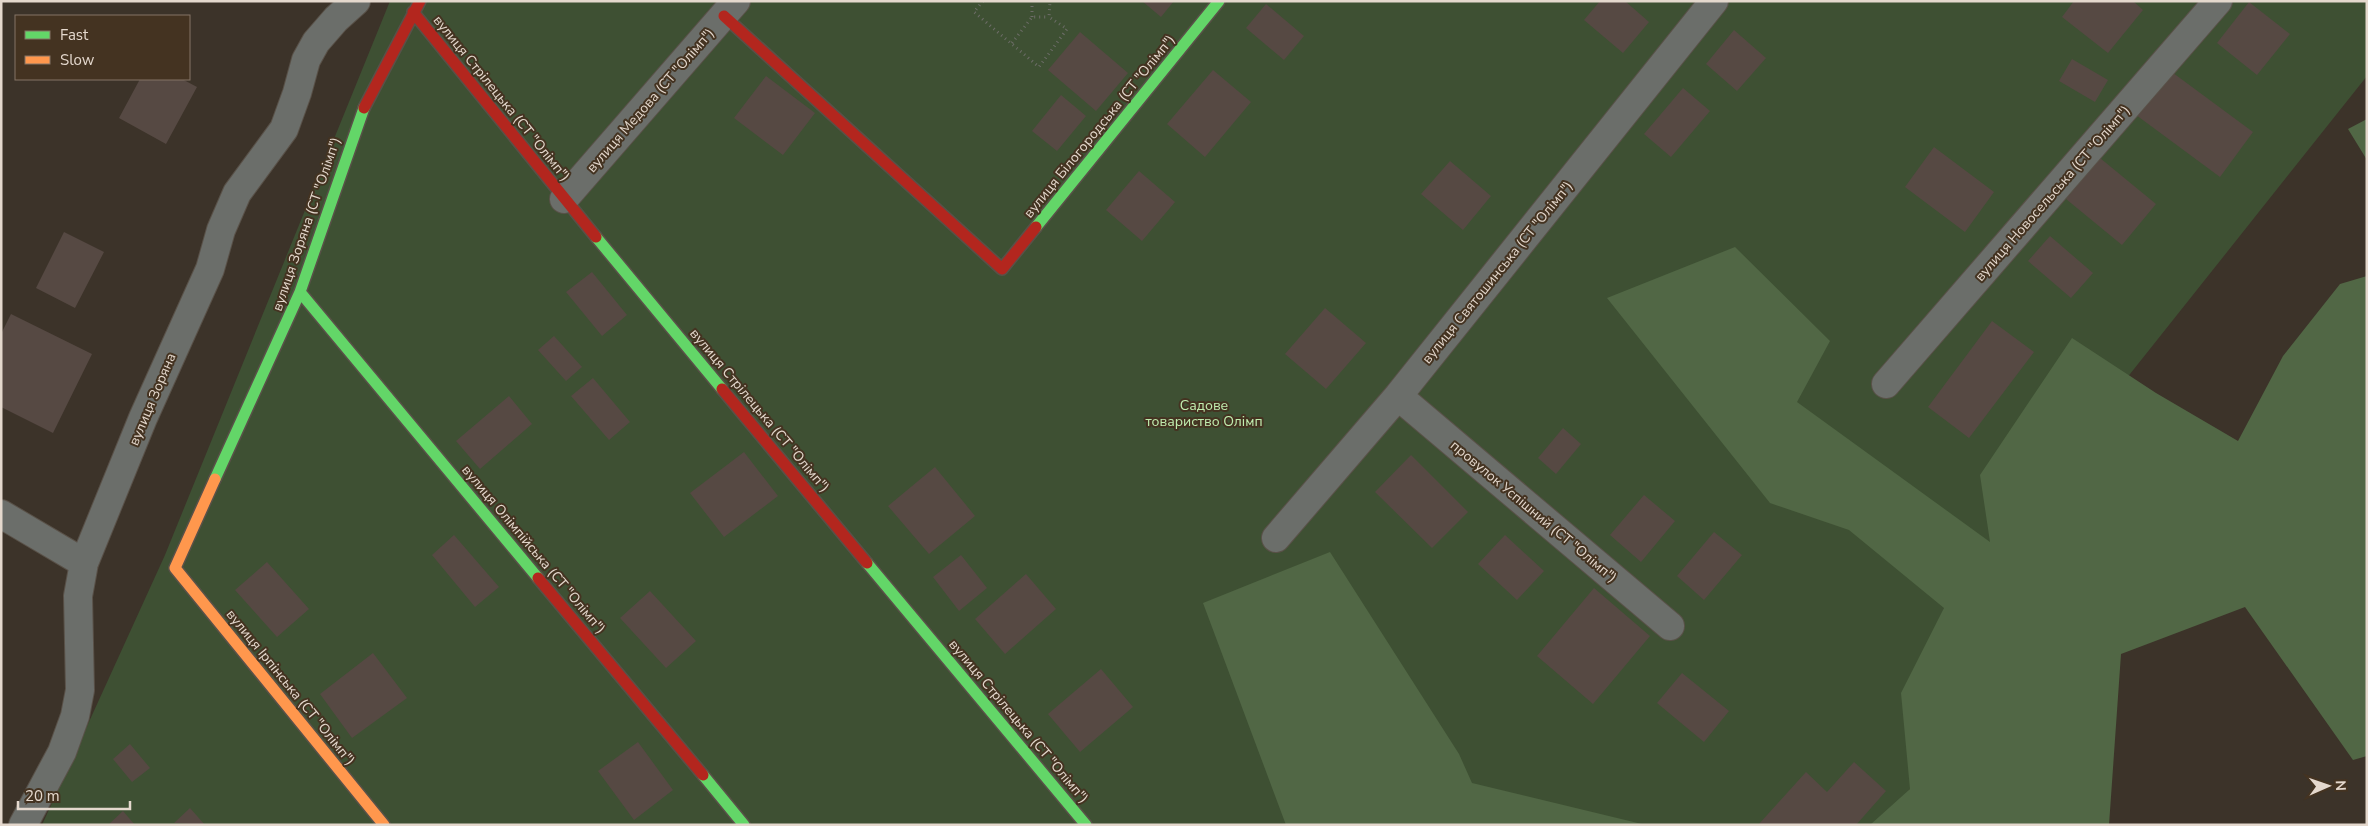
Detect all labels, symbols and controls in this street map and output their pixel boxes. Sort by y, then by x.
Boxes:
street label: вулиця Стрілецька (СТ "Олімп") [429,11,574,185]
legend [15,15,190,80]
street label: вулиця Медова (СТ "Олімп") [582,24,718,176]
text: Fast [60,25,89,45]
street label: вулиця Білогородська (СТ "Олімп") [1019,31,1179,222]
text: Slow [60,50,95,70]
street label: вулиця Новосельська (СТ "Олімп") [1971,101,2134,285]
street label: вулиця Зоряна (СТ "Олімп") [268,135,345,314]
street label: вулиця Святошинська (СТ "Олімп") [1418,177,1577,368]
street label: вулиця Стрілецька (СТ "Олімп") [685,325,834,496]
street label: вулиця Зоряна [124,350,181,448]
park label: Садове товариство Олімп [1145,396,1263,431]
street label: провулок Успішний (СТ "Олімп") [1446,436,1621,587]
street label: вулиця Олімпійська (СТ "Олімп") [457,461,610,638]
street label: вулиця Ірпінська (СТ "Олімп") [222,606,359,769]
street label: вулиця Стрілецька (СТ "Олімп") [944,636,1093,807]
north arrow [2303,761,2353,811]
scale bar [18,778,130,810]
text: N [2331,780,2350,791]
text: 20 m [25,786,60,806]

